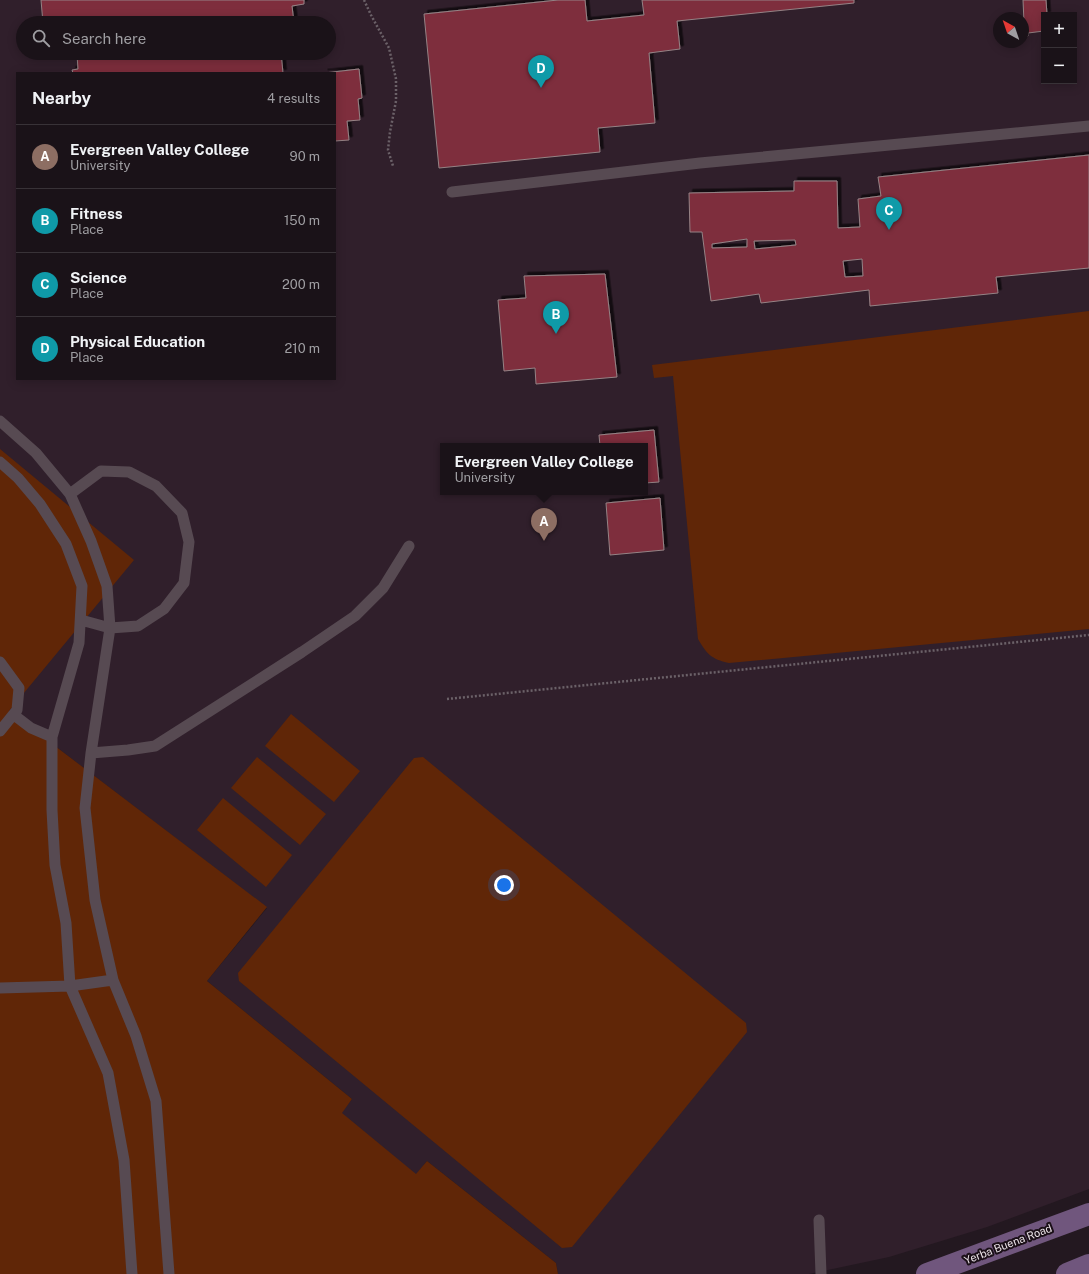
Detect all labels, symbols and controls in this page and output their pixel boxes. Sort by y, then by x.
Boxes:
north arrow [993,12,1029,48]
map controls [1041,12,1077,84]
button: + [1041,12,1077,48]
search box [16,16,336,60]
icon: search [30,27,52,49]
text: Search here [62,30,146,47]
button: − [1041,48,1077,84]
pin: D [528,55,554,88]
text: Nearby [32,88,91,108]
text: 4 results [267,91,320,106]
text: Evergreen Valley College [70,141,249,158]
text: A [40,149,50,164]
text: 90 m [290,149,320,164]
text: University [70,158,130,173]
pin: C [876,197,902,230]
text: Fitness [70,205,123,222]
text: B [41,213,49,228]
text: 150 m [284,213,320,228]
text: Place [70,222,104,237]
text: Science [70,269,127,286]
text: C [40,277,50,292]
text: 200 m [282,277,320,292]
text: Place [70,286,104,301]
pin: B [543,301,569,334]
text: Physical Education [70,333,205,350]
text: D [40,341,50,356]
text: 210 m [285,341,320,356]
text: Place [70,350,104,365]
popup [440,443,648,495]
text: Evergreen Valley College [454,453,634,470]
text: University [454,470,515,485]
pin: A [531,508,557,541]
your location [494,875,514,895]
street label: Yerba Buena Road [962,1222,1054,1266]

